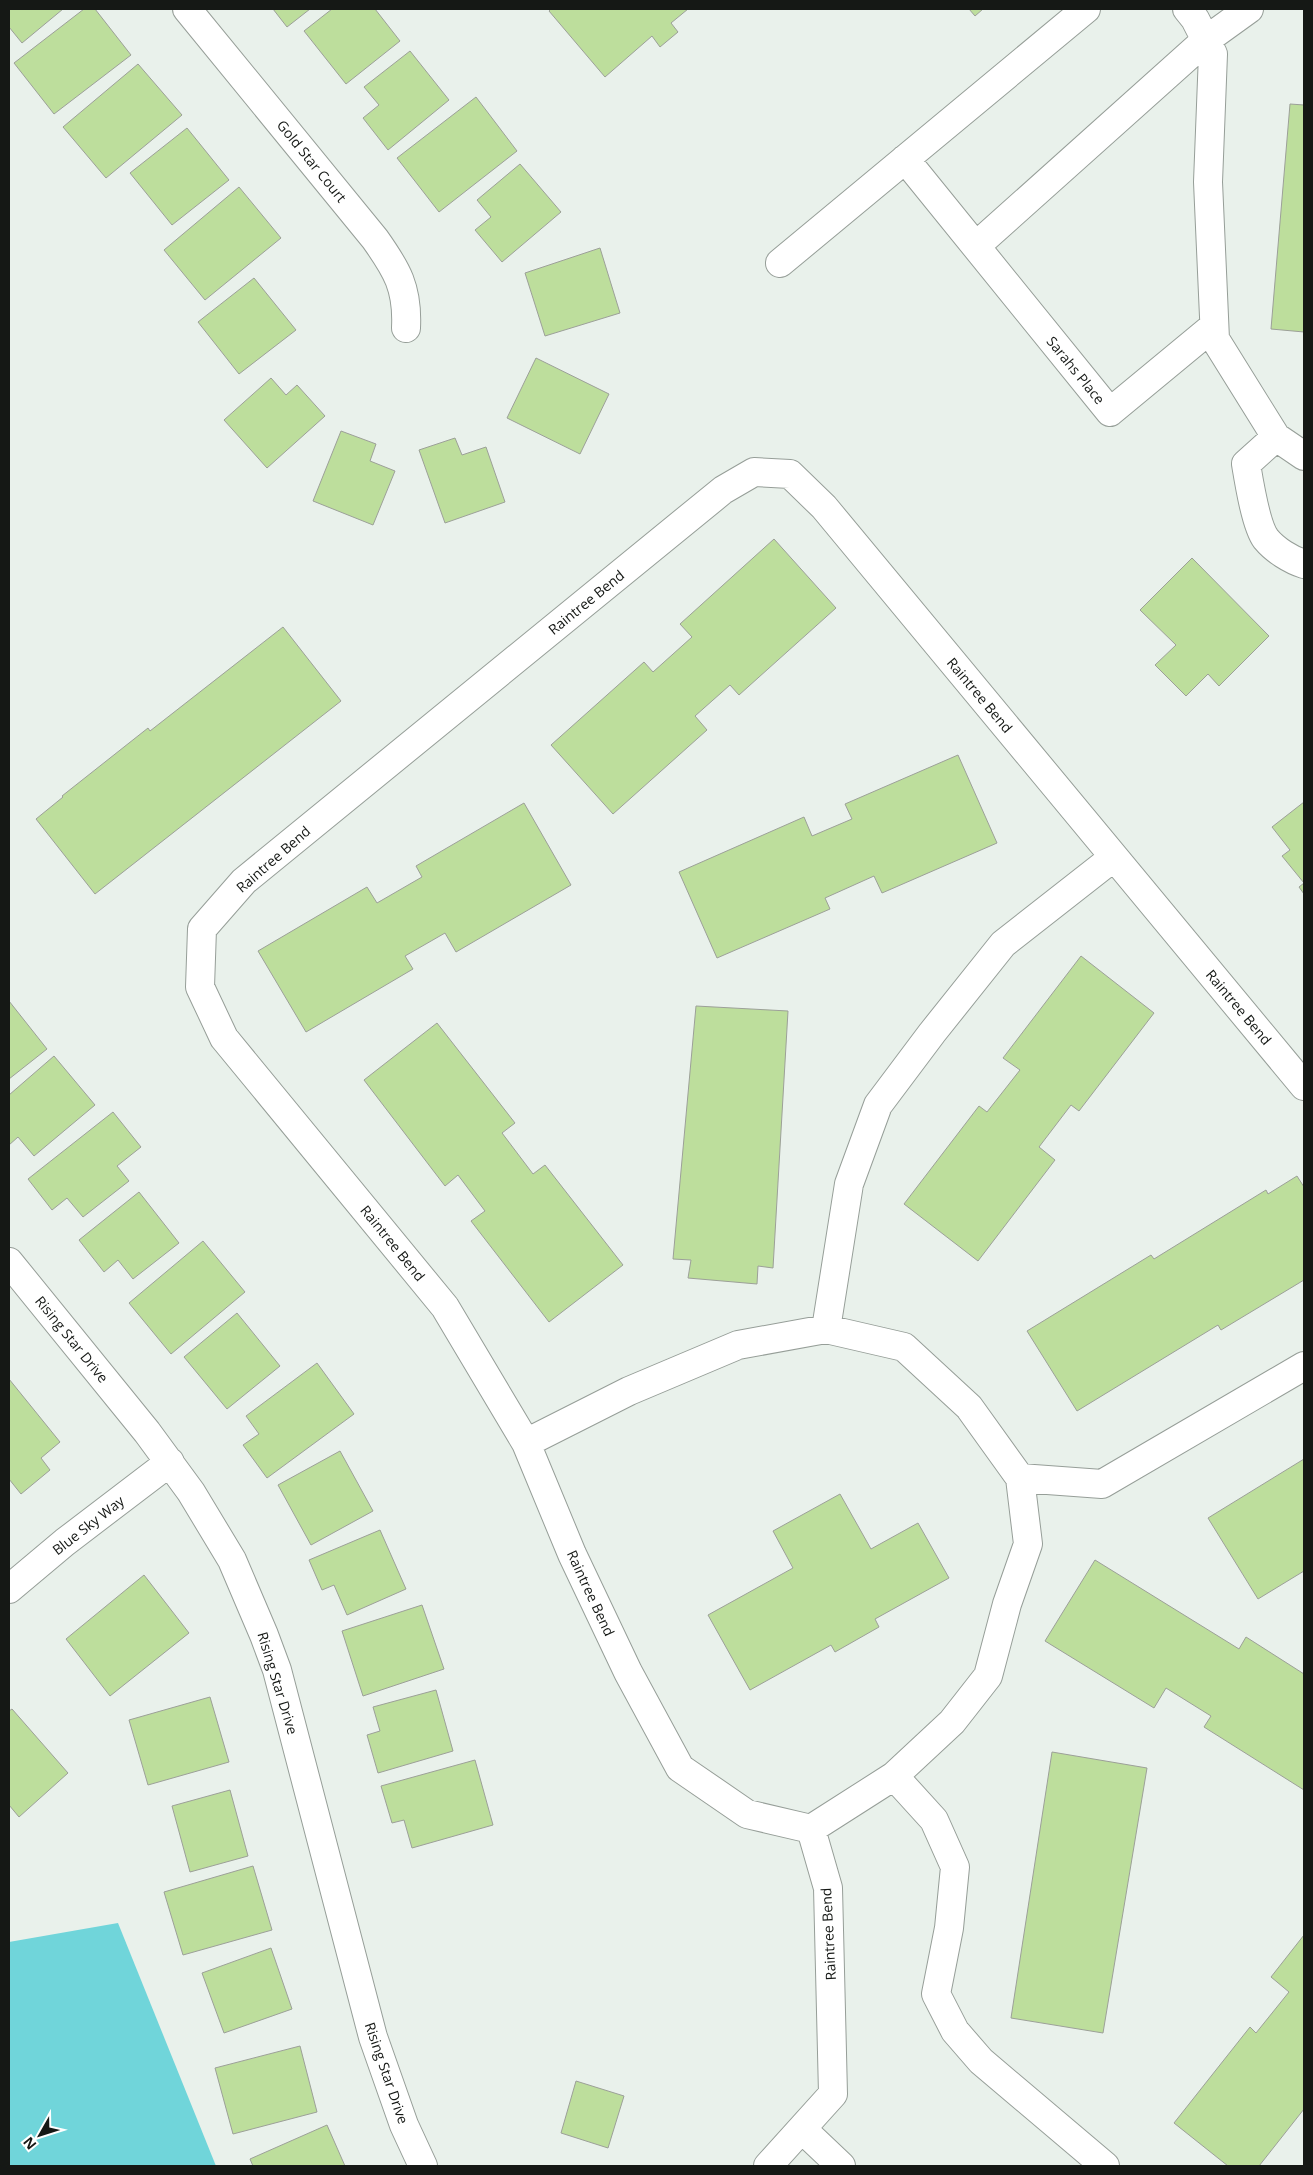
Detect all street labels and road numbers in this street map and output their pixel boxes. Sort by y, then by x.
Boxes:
street label: Gold Star Court [273,116,351,206]
street label: Sarahs Place [1043,332,1109,408]
street label: Raintree Bend [544,565,628,639]
street label: Raintree Bend [943,653,1017,737]
street label: Raintree Bend [232,821,314,897]
street label: Raintree Bend [1202,965,1276,1049]
street label: Raintree Bend [356,1201,430,1285]
street label: Rising Star Drive [31,1292,113,1386]
street label: Blue Sky Way [48,1490,129,1559]
street label: Raintree Bend [563,1547,619,1639]
street label: Rising Star Drive [253,1629,303,1737]
street label: Raintree Bend [816,1887,840,1981]
street label: Rising Star Drive [361,2020,413,2126]

